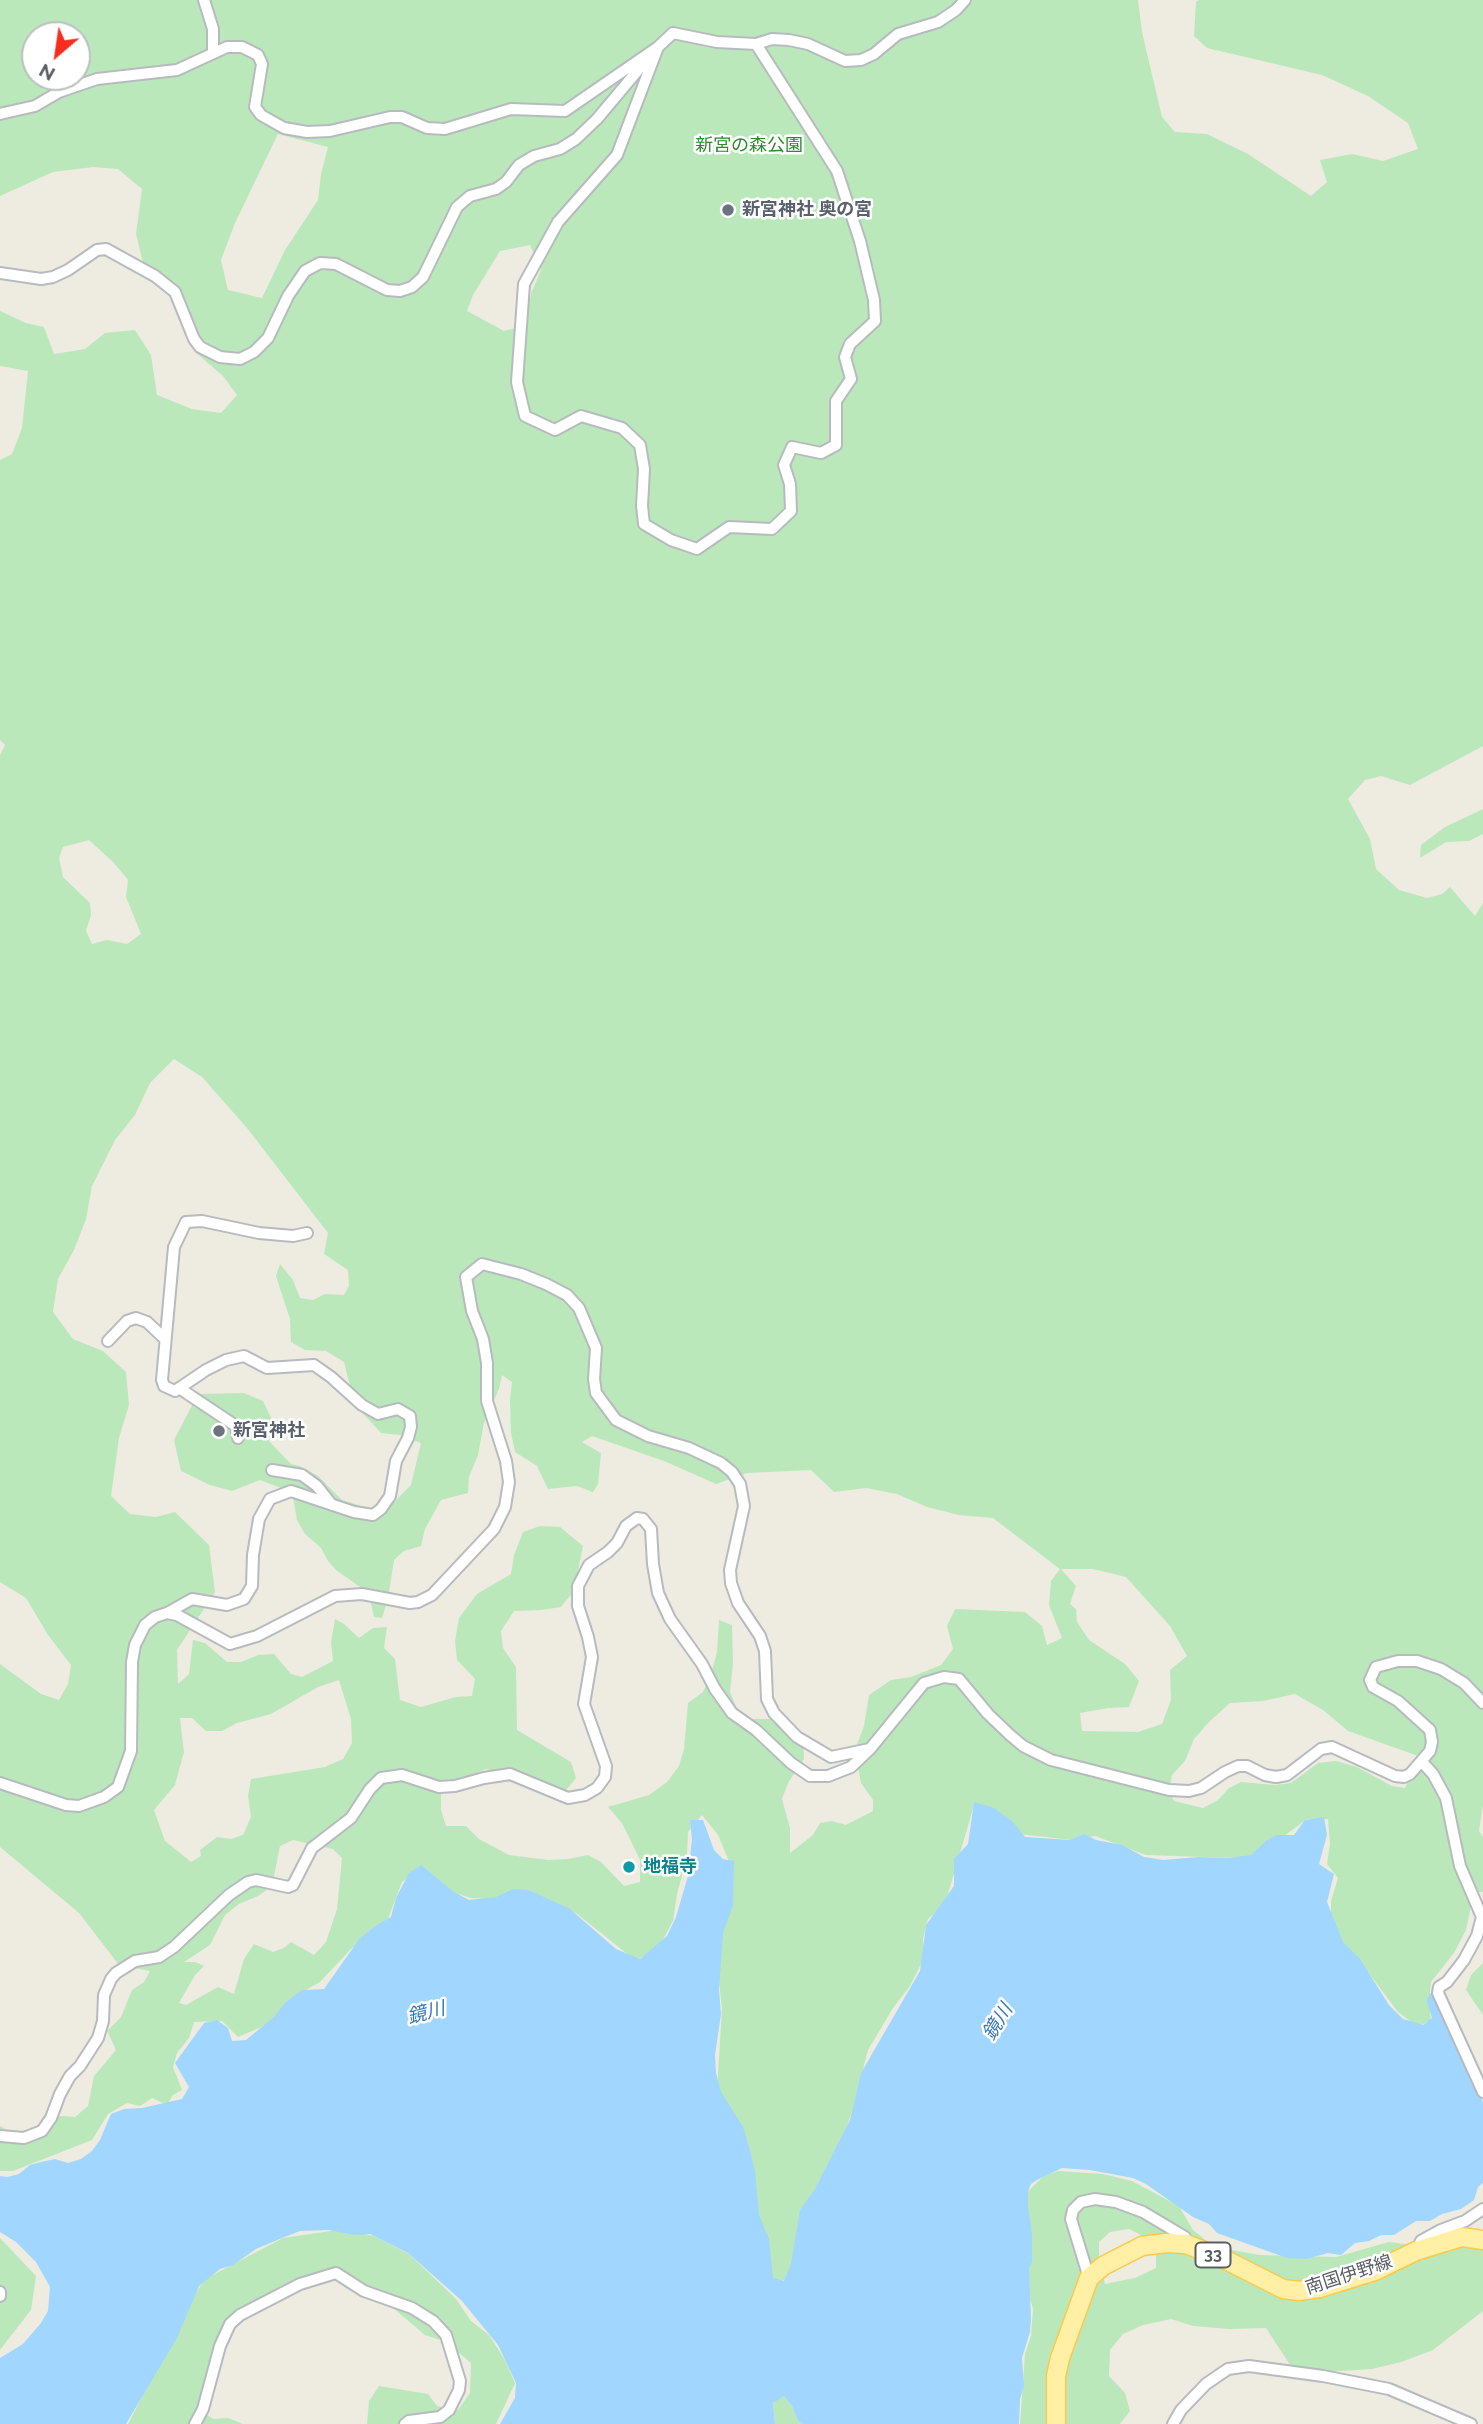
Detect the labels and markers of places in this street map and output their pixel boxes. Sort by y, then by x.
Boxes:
place label: 新宮神社 奥の宮 [742,199,872,221]
marker: 新宮神社 奥の宮 [720,202,736,218]
place label: 新宮神社 [233,1420,305,1442]
marker: 新宮神社 [211,1423,227,1439]
place label: 地福寺 [643,1856,697,1878]
marker: 地福寺 [621,1859,637,1875]

